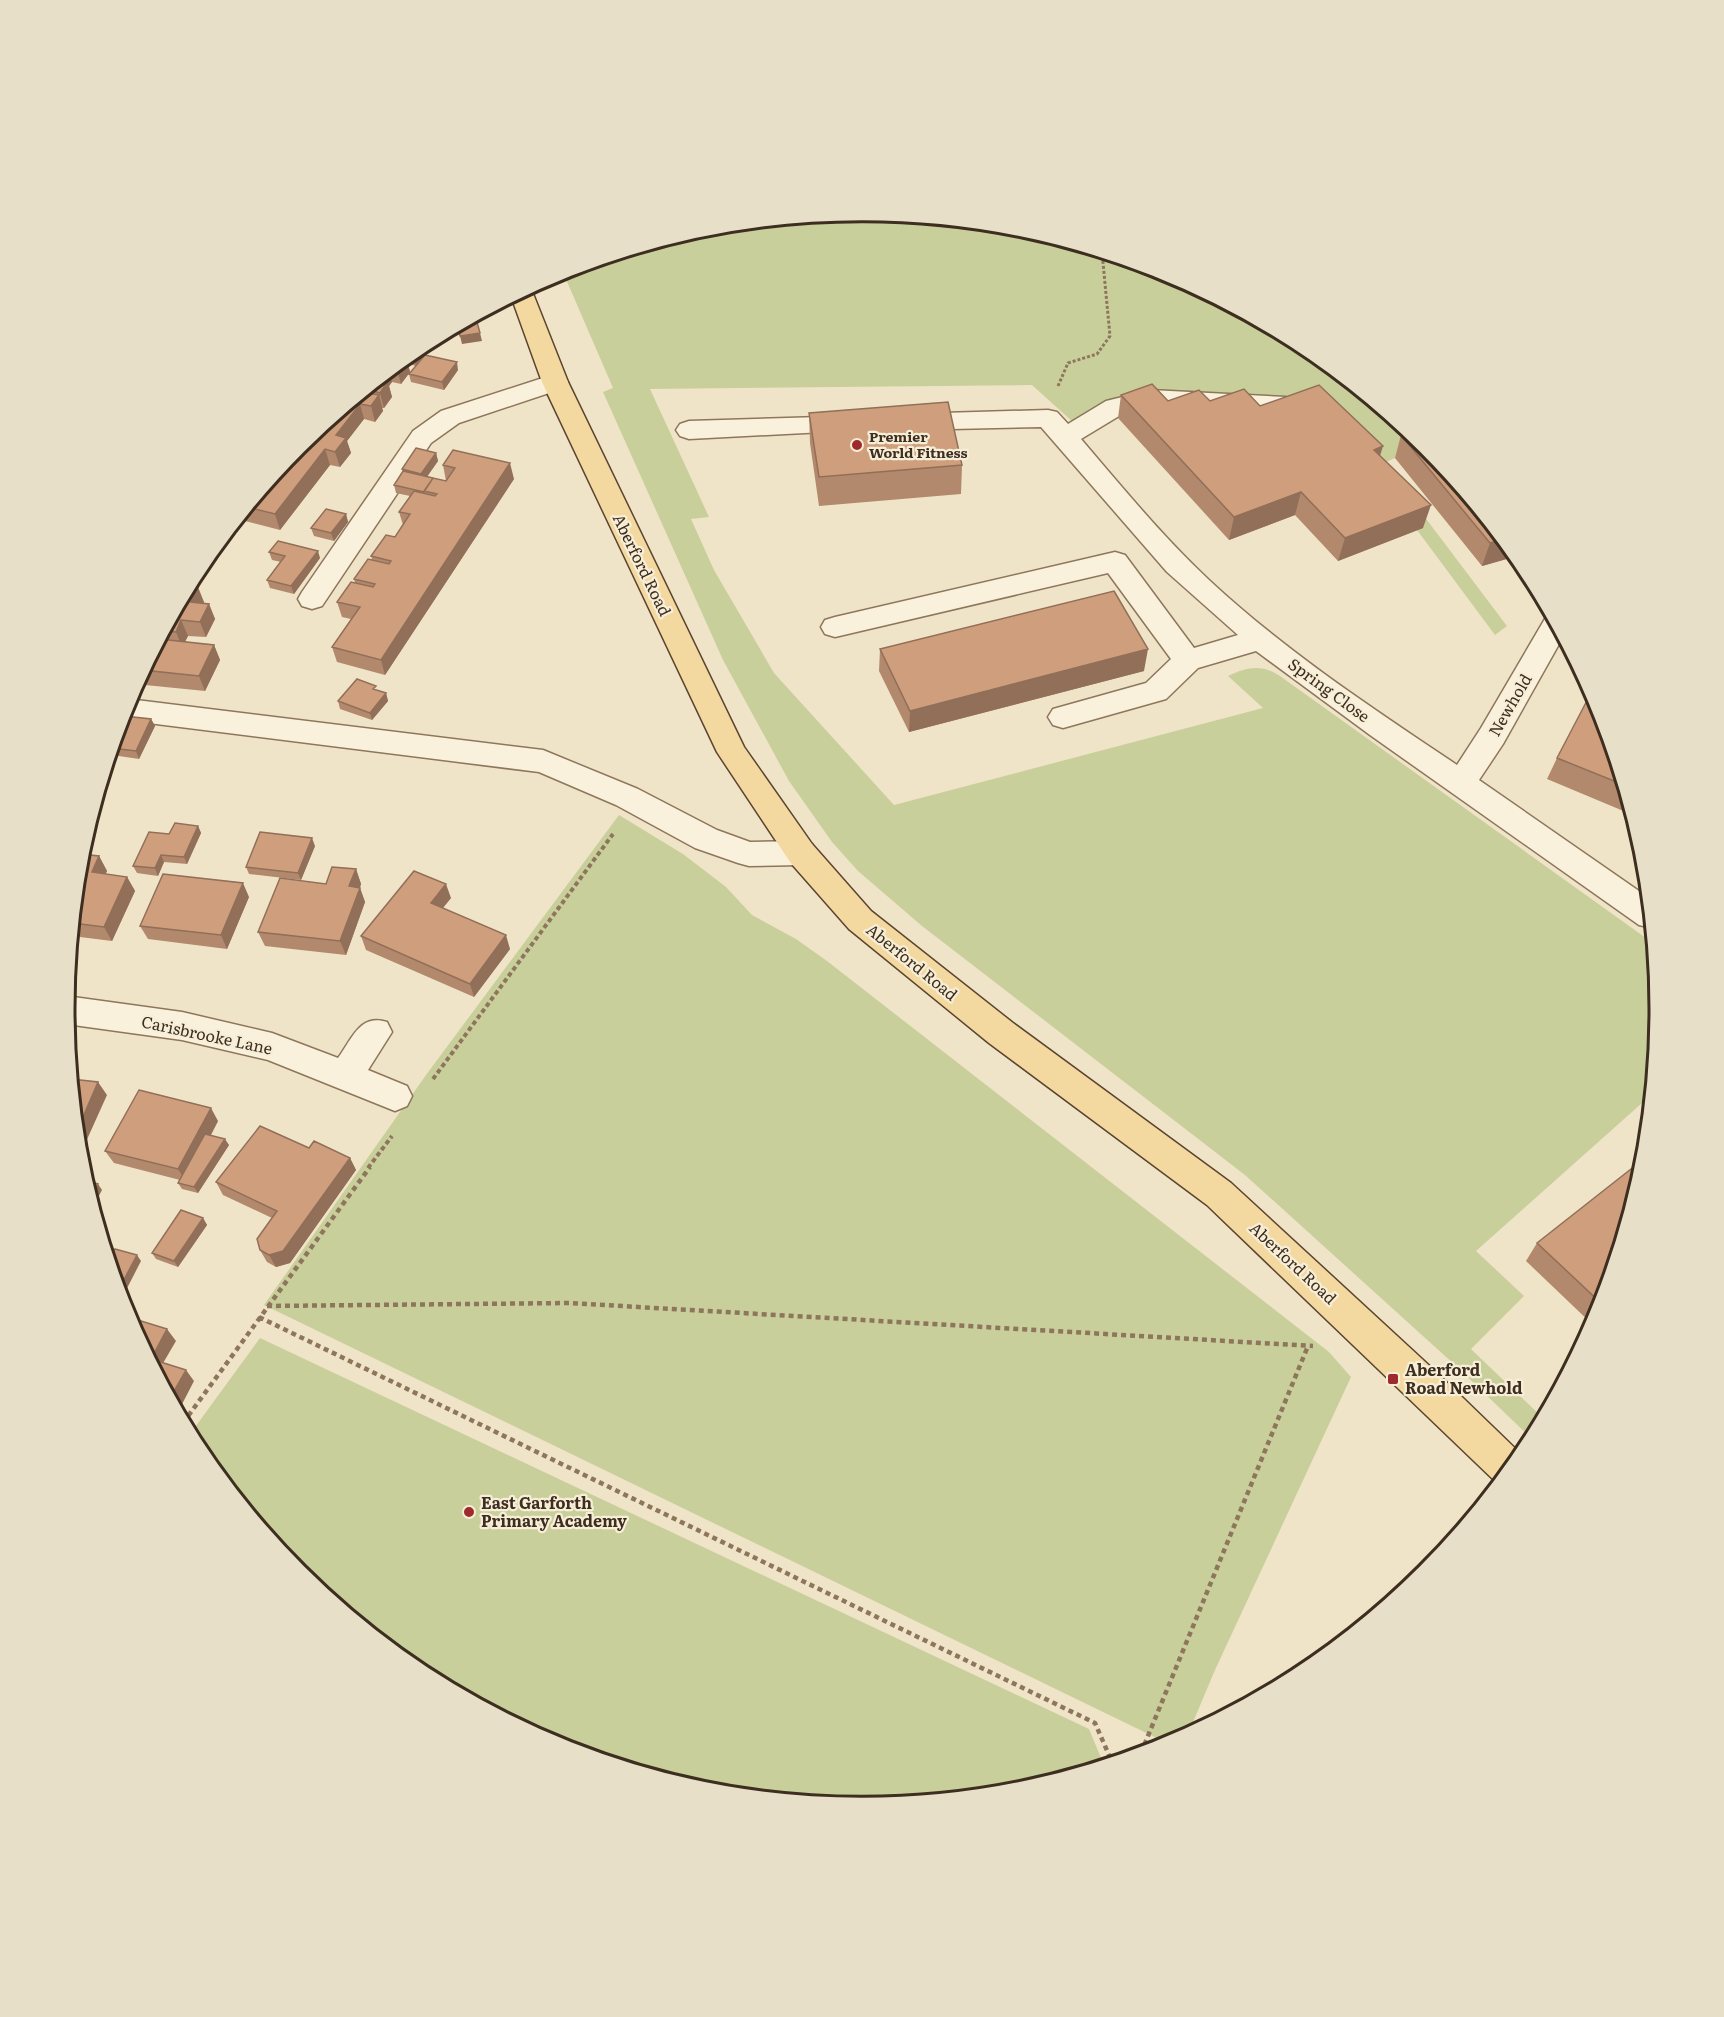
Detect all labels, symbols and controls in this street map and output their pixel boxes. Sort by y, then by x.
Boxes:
place label: Premier World Fitness [869,426,967,462]
marker: Premier World Fitness [850,438,864,452]
street label: Aberford Road [608,509,678,620]
street label: Spring Close [1284,651,1375,727]
street label: Newhold [1482,669,1537,740]
street label: Aberford Road [862,917,964,1006]
street label: Carisbrooke Lane [140,1008,275,1060]
street label: Aberford Road [1245,1216,1343,1309]
place label: Aberford Road Newhold [1405,1357,1523,1399]
marker: Aberford Road Newhold [1386,1372,1400,1386]
place label: East Garforth Primary Academy [481,1490,627,1532]
marker: East Garforth Primary Academy [462,1505,476,1519]

